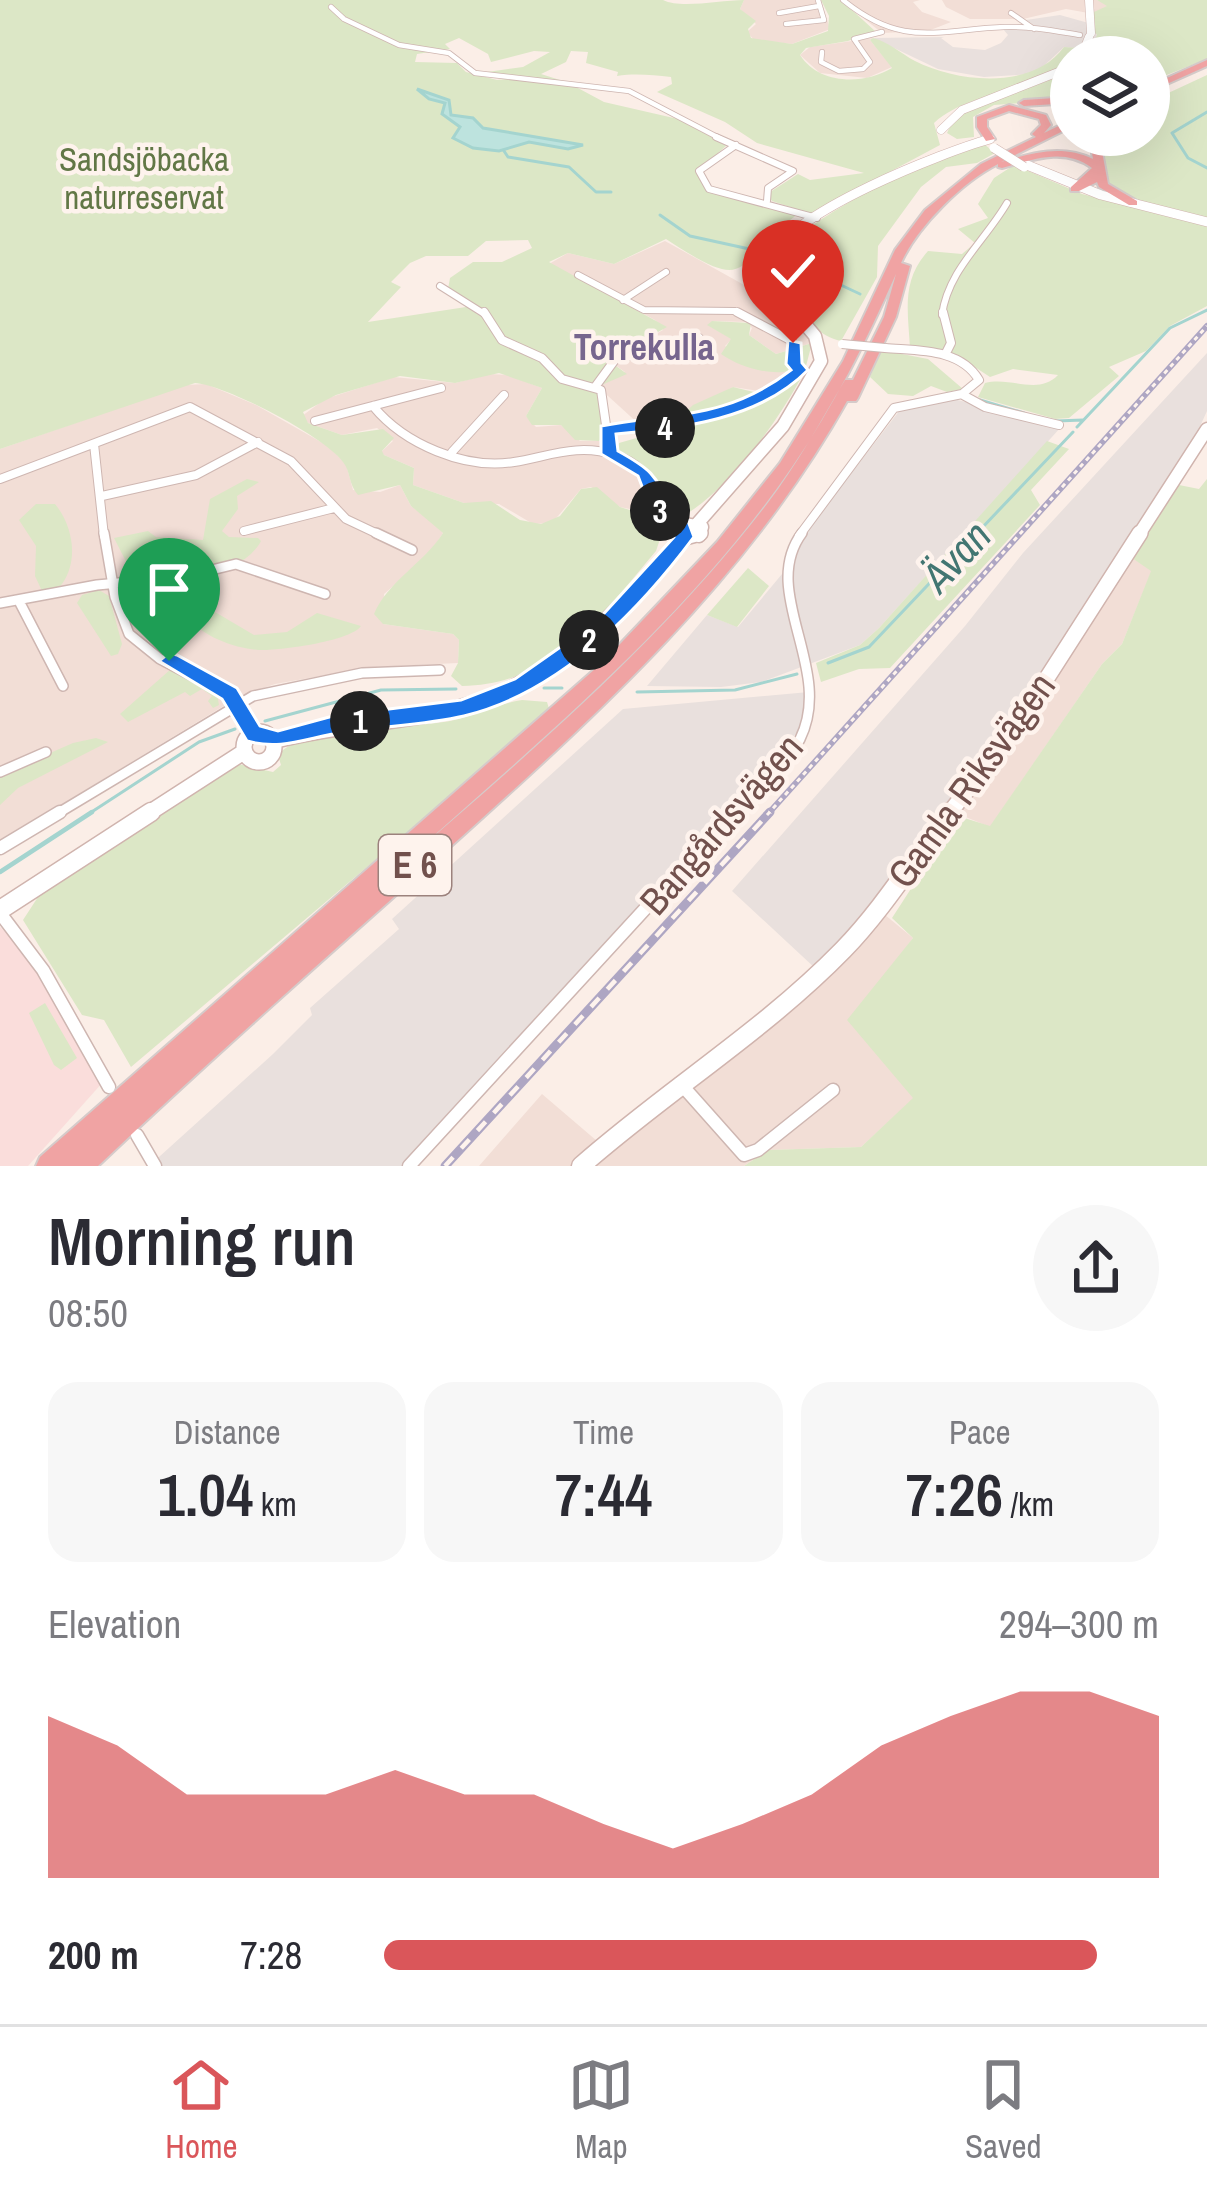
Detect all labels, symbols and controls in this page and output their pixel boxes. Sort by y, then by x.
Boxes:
map controls [1050,36,1170,156]
button: layers [1050,36,1170,156]
park label: Sandsjöbacka naturreservat [59,137,229,219]
pin [742,220,844,343]
icon: check [760,238,826,304]
district label: Torrekulla [574,323,715,371]
pin: 4 [635,398,695,458]
text: 4 [657,406,673,450]
pin: 3 [630,481,690,541]
text: 3 [652,489,668,533]
water label: Ävan [908,508,1003,605]
pin [118,538,220,661]
icon: arrive [136,556,202,622]
pin: 2 [559,610,619,670]
text: 2 [581,618,597,662]
street label: Gamla Riksvägen [875,662,1067,898]
pin: 1 [330,691,390,751]
text: 1 [352,699,368,743]
street label: Bangårdsvägen [628,722,814,926]
road number: E 6 [379,835,451,895]
text: Morning run [48,1197,356,1286]
button: share [1033,1205,1159,1331]
text: 08:50 [48,1287,128,1339]
text: Distance [174,1410,281,1454]
text: Time [573,1410,634,1454]
text: Pace [949,1410,1011,1454]
text: 1.04 [157,1454,253,1535]
text: 7:44 [555,1454,652,1535]
text: 7:26 [905,1454,1003,1535]
text: km [253,1482,297,1526]
text: /km [1003,1482,1054,1526]
text: Elevation [48,1598,181,1650]
text: 294–300 m [999,1598,1159,1650]
text: 200 m [48,1929,139,1981]
text: 7:28 [240,1929,302,1981]
tab: Home [165,2052,238,2168]
tab: Map [568,2052,634,2168]
tab: Saved [965,2052,1042,2168]

